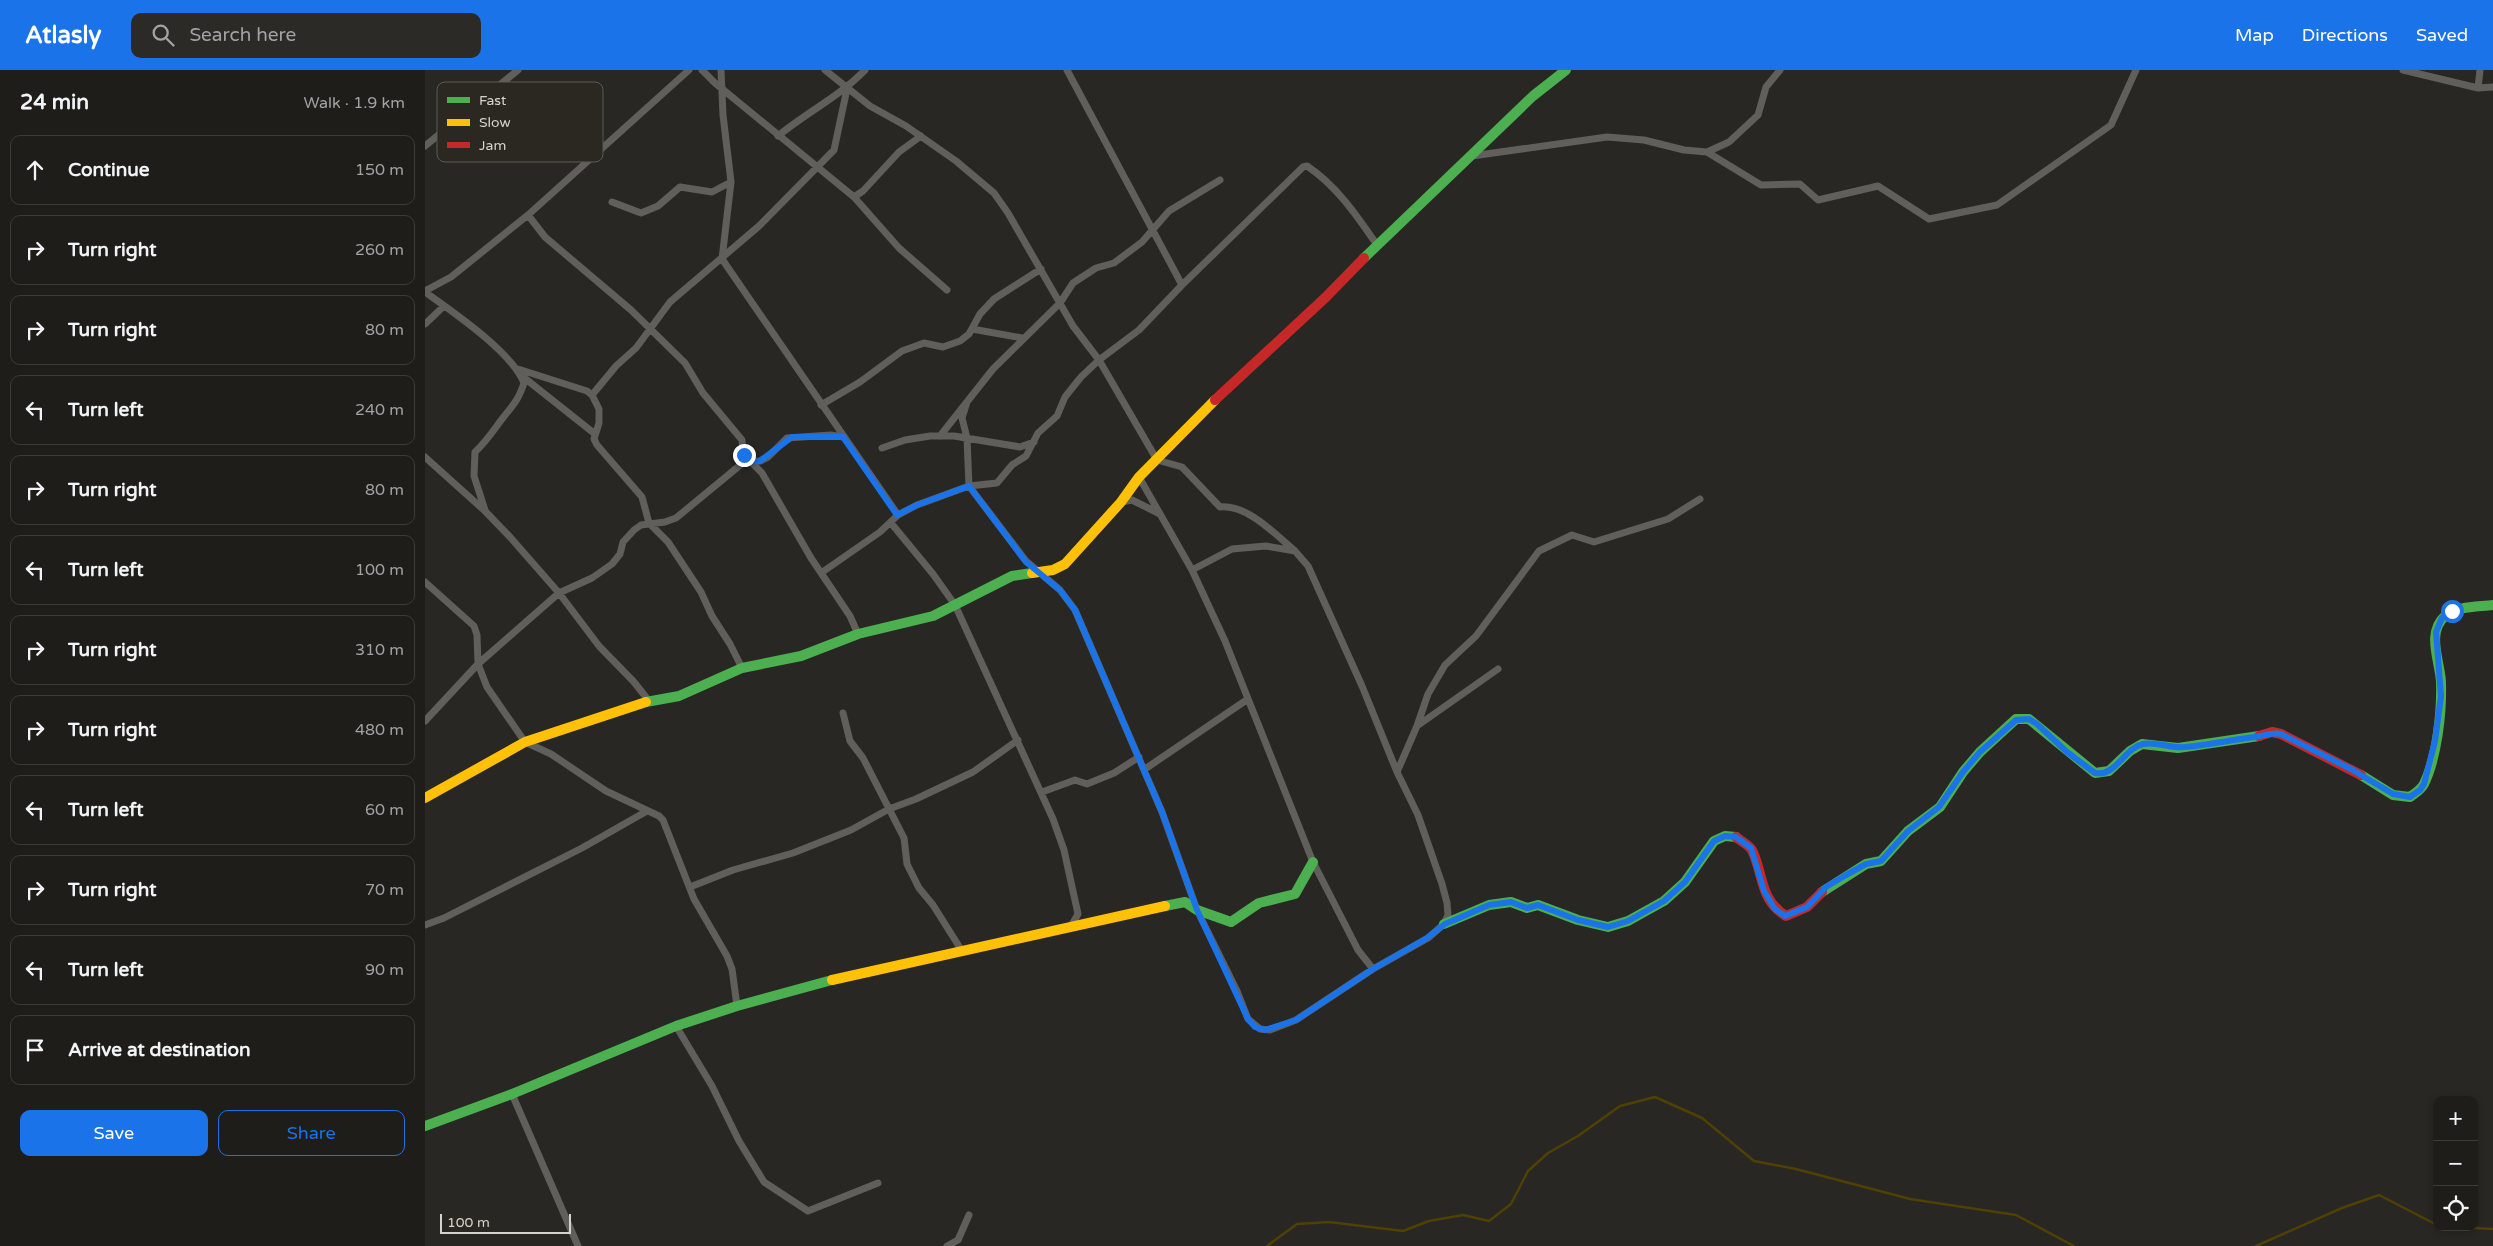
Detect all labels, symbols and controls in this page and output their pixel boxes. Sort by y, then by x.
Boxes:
search box [131,13,481,58]
text: Atlasly [25,21,101,50]
icon: search [149,21,177,49]
text: Search here [189,24,296,46]
text: Map [2235,24,2274,46]
text: Directions [2302,24,2388,46]
text: Saved [2416,24,2468,46]
legend [437,82,603,162]
text: 24 min [20,90,89,115]
text: Fast [479,92,507,109]
text: Walk · 1.9 km [303,93,405,113]
text: Slow [479,114,511,131]
text: Jam [479,137,506,154]
icon: ahead [21,156,49,184]
text: Continue [68,159,150,181]
text: 150 m [355,160,404,180]
icon: right [21,236,49,264]
text: Turn right [68,239,156,261]
text: 260 m [355,240,404,260]
icon: right [21,316,49,344]
text: Turn right [68,319,156,341]
text: 80 m [365,320,404,340]
icon: left [21,396,49,424]
text: Turn left [68,399,144,421]
text: 240 m [355,400,404,420]
route end [733,444,756,467]
icon: right [21,476,49,504]
text: Turn right [68,479,156,501]
text: 80 m [365,480,404,500]
icon: left [21,556,49,584]
text: Turn left [68,559,144,581]
text: 100 m [355,560,404,580]
route start [2441,600,2464,623]
icon: right [21,636,49,664]
text: Turn right [68,639,156,661]
text: 310 m [355,640,404,660]
icon: right [21,716,49,744]
text: Turn right [68,719,156,741]
text: 480 m [355,720,404,740]
icon: left [21,796,49,824]
text: Turn left [68,799,144,821]
text: 60 m [365,800,404,820]
icon: right [21,876,49,904]
text: Turn right [68,879,156,901]
text: 70 m [365,880,404,900]
icon: left [21,956,49,984]
text: Turn left [68,959,144,981]
text: 90 m [365,960,404,980]
icon: arrive [21,1036,49,1064]
text: Arrive at destination [68,1039,251,1061]
map controls [2433,1096,2478,1231]
button: + [2433,1096,2478,1141]
button: Save [20,1110,208,1156]
button: Share [218,1110,405,1156]
button: − [2433,1141,2478,1186]
button: locate [2433,1186,2478,1231]
scale bar [440,1211,571,1234]
text: 100 m [447,1214,490,1231]

